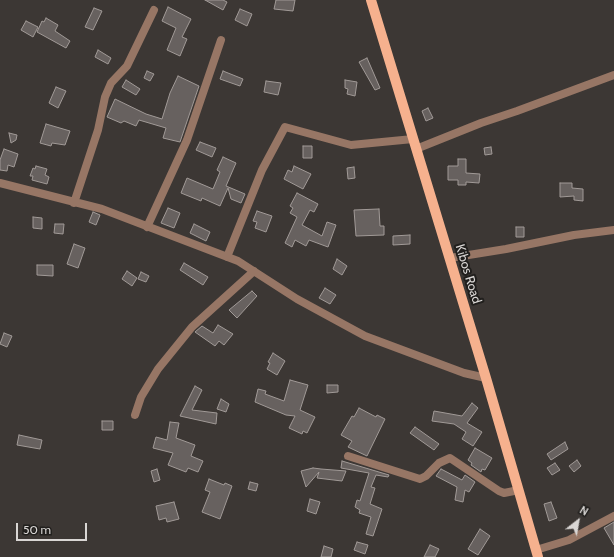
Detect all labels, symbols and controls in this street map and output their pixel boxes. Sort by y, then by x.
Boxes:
street label: Kibos Road [452,242,484,306]
north arrow [558,501,598,541]
text: N [577,503,591,519]
scale bar [18,515,89,541]
text: 50 m [23,522,51,537]

